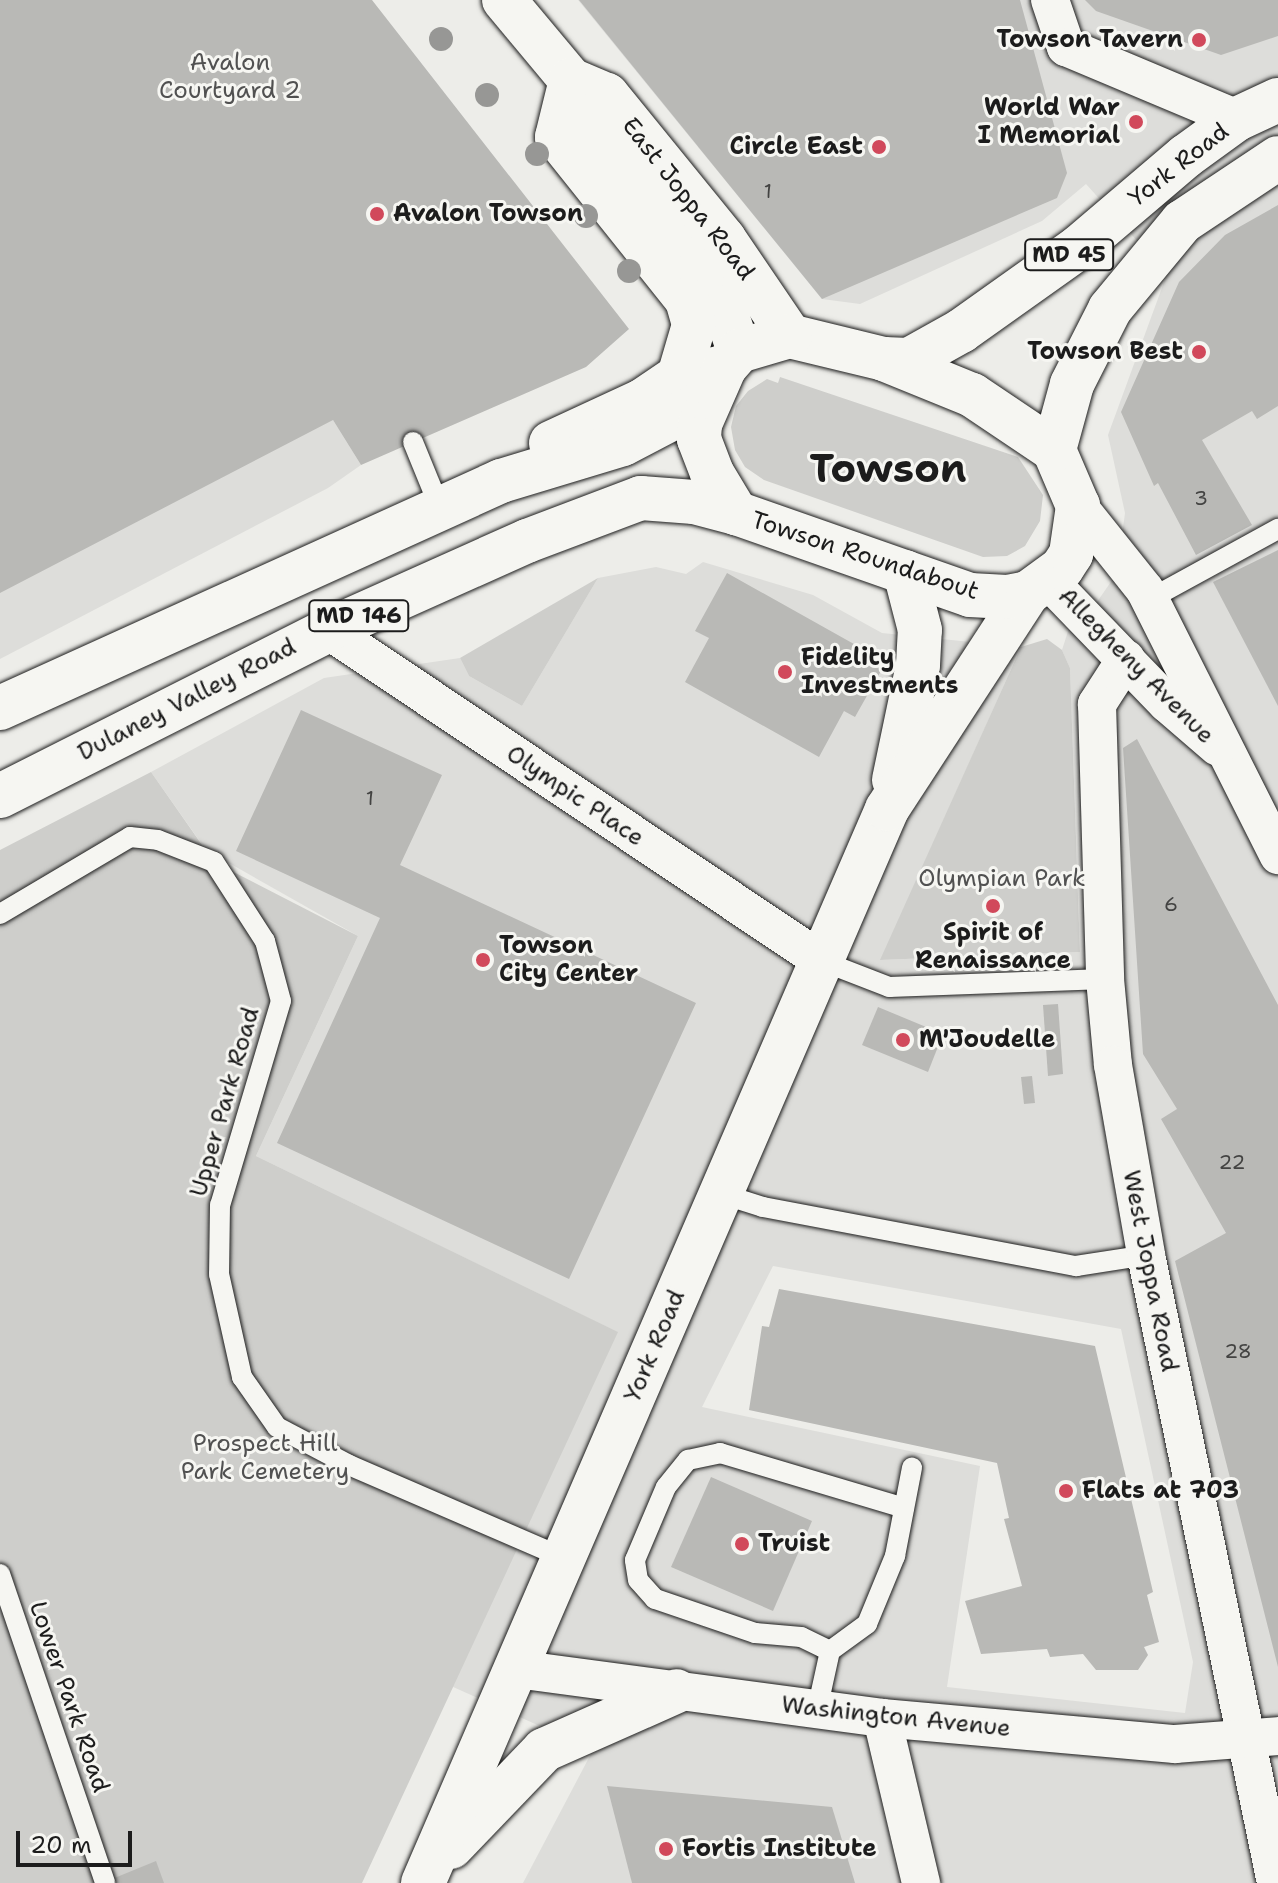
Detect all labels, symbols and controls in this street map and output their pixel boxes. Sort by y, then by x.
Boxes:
place label: Towson Tavern [997,26,1183,54]
marker: Towson Tavern [1190,31,1208,49]
park label: Avalon Courtyard 2 [159,49,301,105]
place label: World War I Memorial [978,94,1120,150]
street label: East Joppa Road [615,112,761,286]
marker: World War I Memorial [1127,113,1145,131]
street label: York Road [1123,117,1235,213]
place label: Circle East [729,133,863,161]
marker: Circle East [870,138,888,156]
house number: 1 [764,179,772,203]
place label: Avalon Towson [393,200,583,228]
marker: Avalon Towson [368,205,386,223]
road number: MD 45 [1023,237,1115,273]
place label: Towson Best [1027,338,1183,366]
marker: Towson Best [1190,343,1208,361]
district label: Towson [810,444,966,492]
house number: 3 [1194,486,1208,510]
street label: Towson Roundabout [748,506,982,606]
street label: Allegheny Avenue [1052,582,1220,750]
road number: MD 146 [307,598,411,634]
street label: Dulaney Valley Road [73,633,301,767]
place label: Fidelity Investments [801,644,959,700]
marker: Fidelity Investments [776,663,794,681]
street label: Olympic Place [501,739,649,853]
house number: 1 [366,786,374,810]
park label: Olympian Park [918,865,1086,893]
house number: 6 [1164,892,1178,916]
marker: Spirit of Renaissance [984,897,1002,915]
place label: Spirit of Renaissance [915,919,1071,975]
place label: Towson City Center [499,932,638,988]
marker: Towson City Center [474,951,492,969]
street label: Upper Park Road [184,1004,266,1200]
place label: M'Joudelle [919,1026,1055,1054]
marker: M'Joudelle [894,1031,912,1049]
house number: 22 [1219,1150,1245,1174]
street label: West Joppa Road [1116,1168,1184,1374]
street label: York Road [618,1286,692,1406]
house number: 28 [1224,1339,1252,1363]
park label: Prospect Hill Park Cemetery [181,1430,349,1486]
place label: Flats at 703 [1082,1477,1239,1505]
marker: Flats at 703 [1057,1482,1075,1500]
place label: Truist [758,1530,830,1558]
marker: Truist [733,1535,751,1553]
street label: Lower Park Road [23,1598,115,1796]
street label: Washington Avenue [780,1691,1012,1743]
scale bar [20,1815,136,1865]
text: 20 m [30,1829,92,1861]
place label: Fortis Institute [682,1835,877,1863]
marker: Fortis Institute [657,1840,675,1858]

